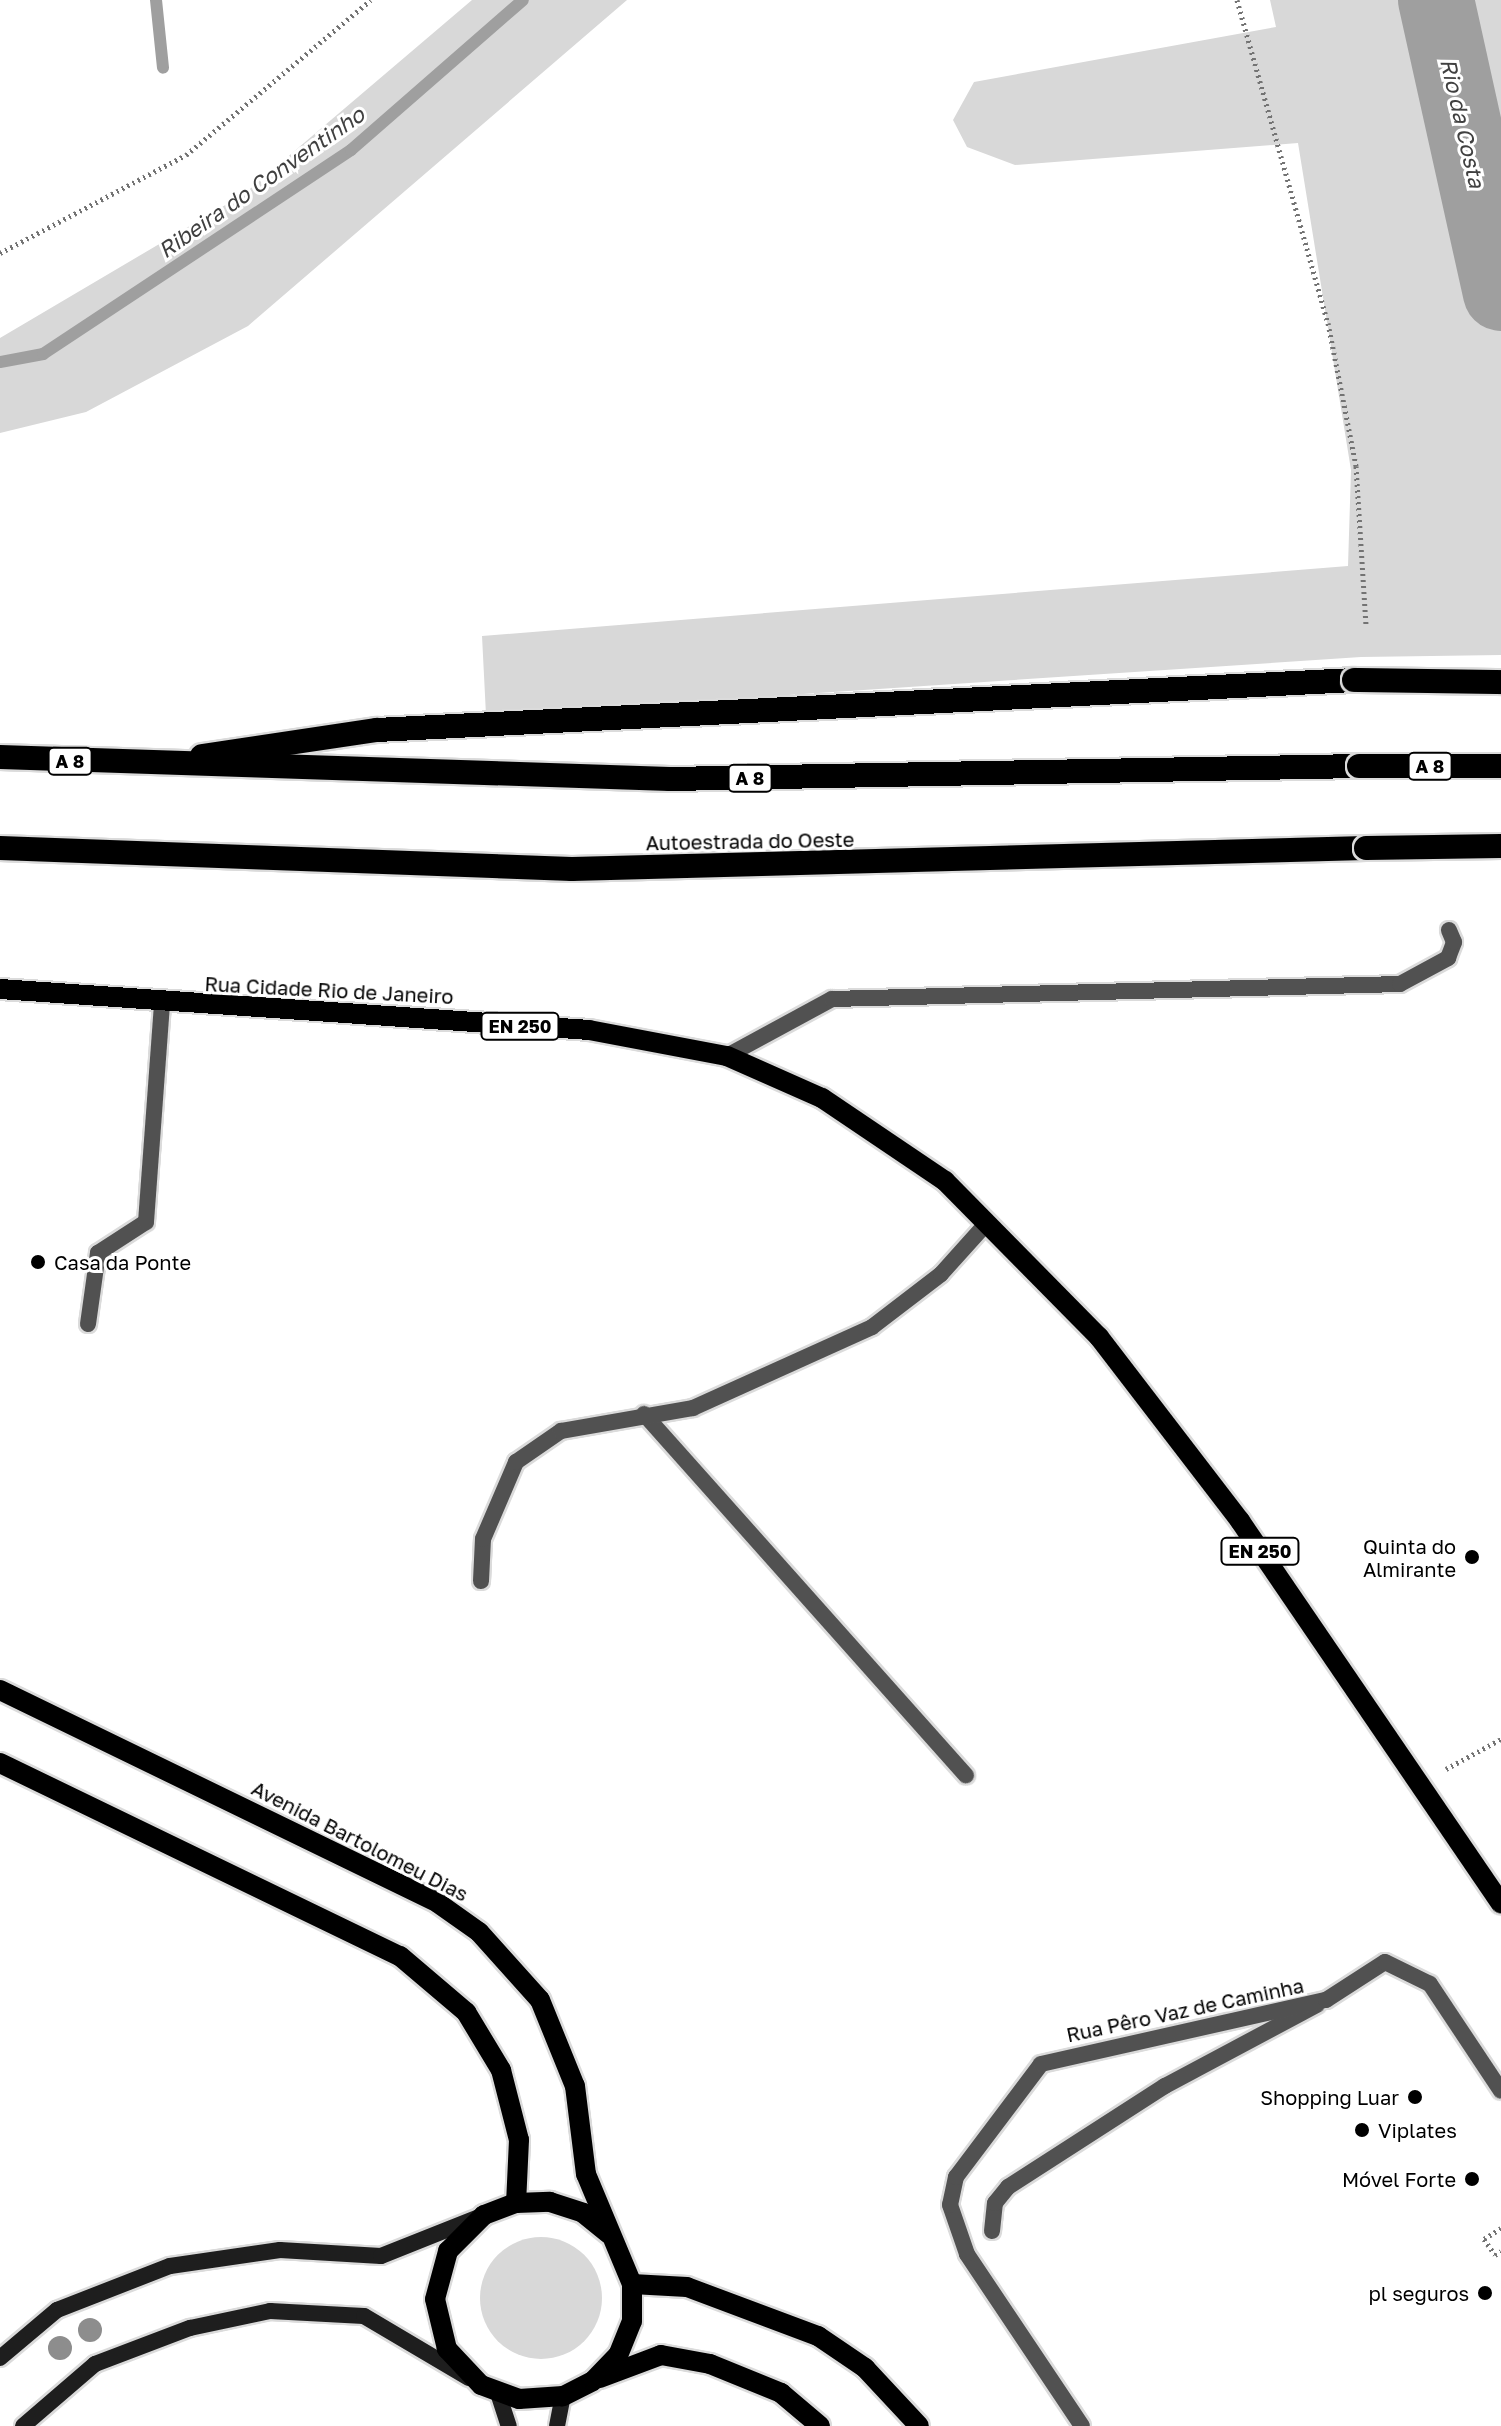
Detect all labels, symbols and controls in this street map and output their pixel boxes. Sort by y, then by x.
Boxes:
water label: Rio da Costa [1435,56,1491,190]
water label: Ribeira do Conventinho [153,101,369,263]
road number: A 8 [46,747,94,775]
road number: A 8 [1406,752,1454,780]
road number: A 8 [726,764,774,792]
street label: Autoestrada do Oeste [645,827,855,855]
street label: Rua Cidade Rio de Janeiro [204,971,454,1009]
road number: EN 250 [480,1012,560,1040]
place label: Casa da Ponte [54,1250,191,1274]
marker: Casa da Ponte [29,1253,47,1271]
place label: Quinta do Almirante [1363,1534,1456,1581]
road number: EN 250 [1220,1537,1300,1565]
marker: Quinta do Almirante [1463,1548,1481,1566]
street label: Avenida Bartolomeu Dias [248,1776,472,1906]
street label: Rua Pêro Vaz de Caminha [1064,1973,1306,2047]
place label: Shopping Luar [1260,2085,1399,2109]
marker: Shopping Luar [1406,2088,1424,2106]
place label: Viplates [1378,2118,1457,2142]
marker: Viplates [1353,2121,1371,2139]
place label: Móvel Forte [1342,2167,1456,2191]
marker: Móvel Forte [1463,2170,1481,2188]
place label: pl seguros [1369,2281,1469,2305]
marker: pl seguros [1476,2284,1494,2302]

